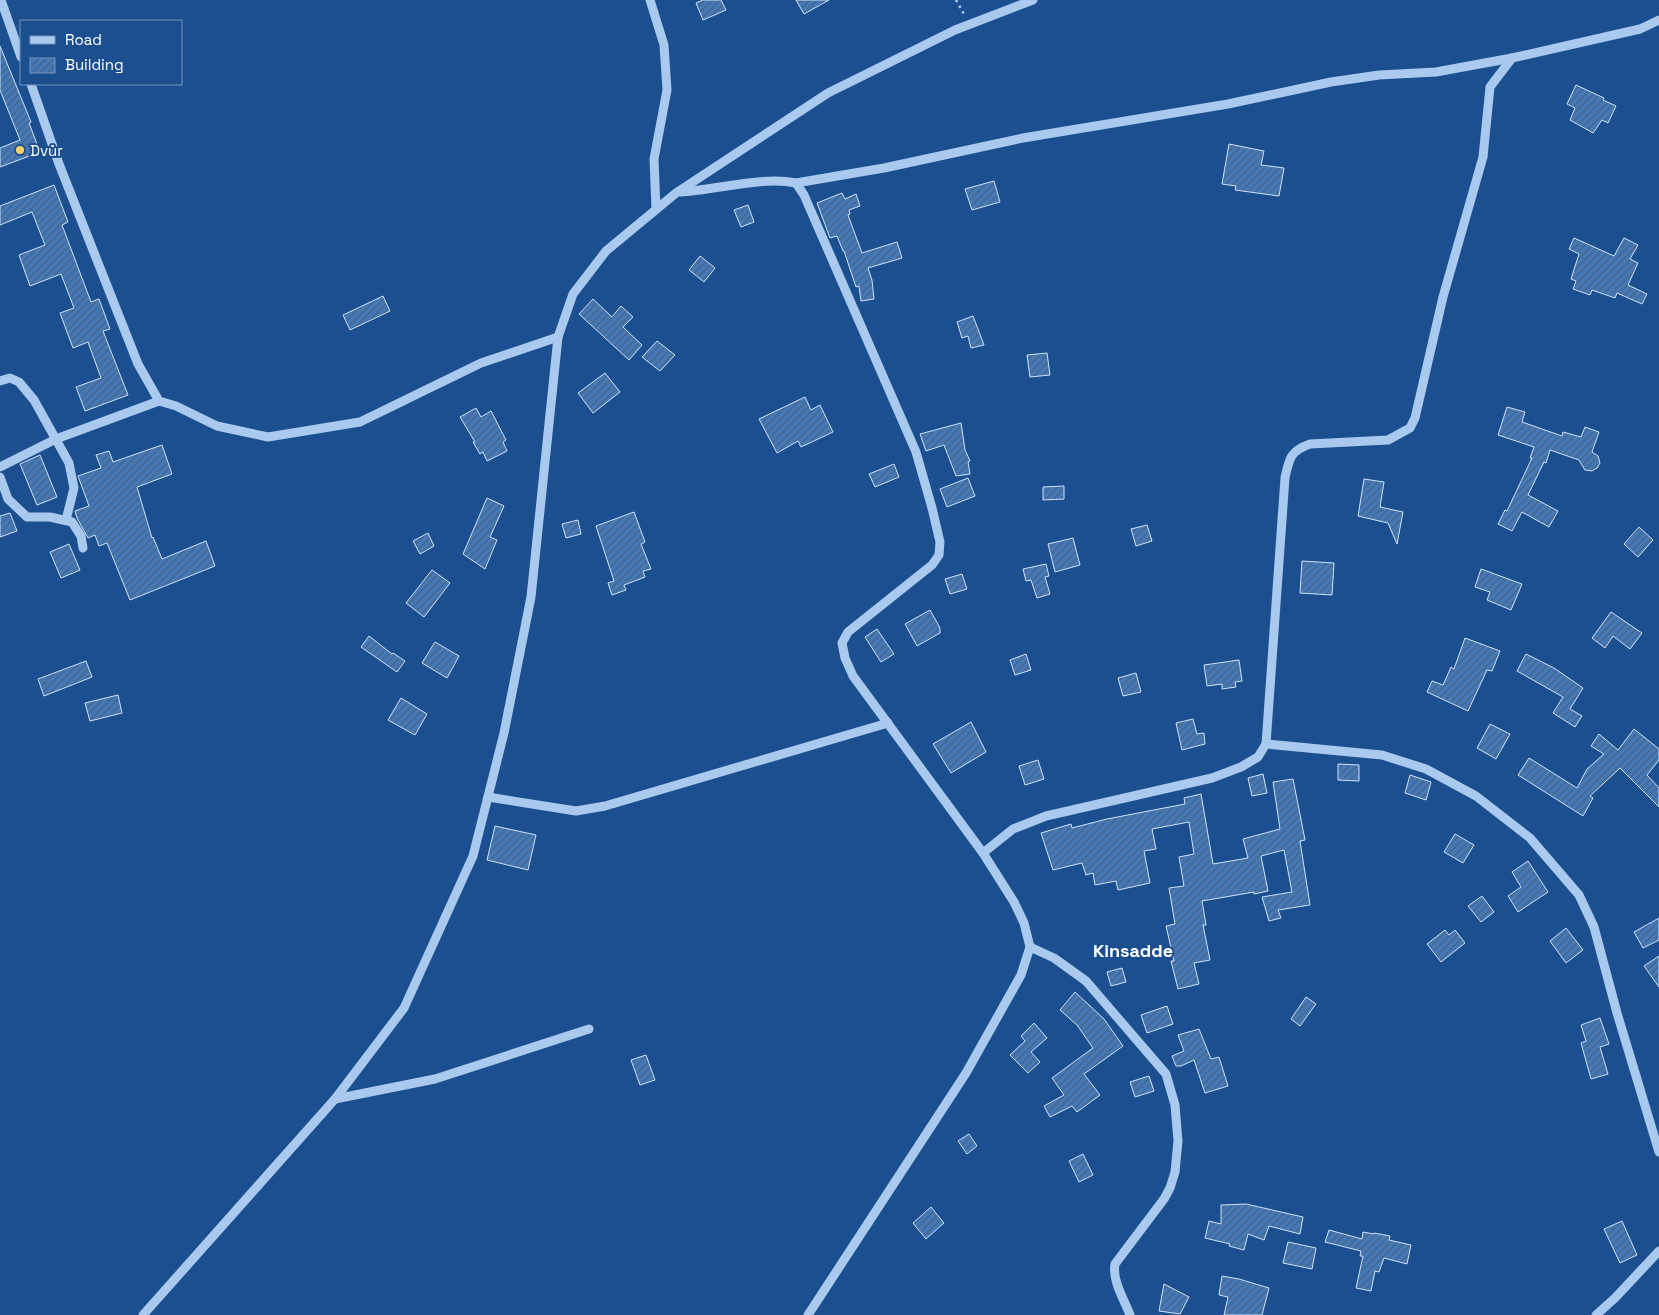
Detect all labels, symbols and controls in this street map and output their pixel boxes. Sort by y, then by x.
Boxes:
legend [20,20,182,85]
text: Road [65,30,102,49]
text: Building [65,55,124,74]
place label: Dvůr [30,141,63,160]
marker: Dvůr [14,144,26,156]
district label: Kinsadde [1093,939,1173,962]

